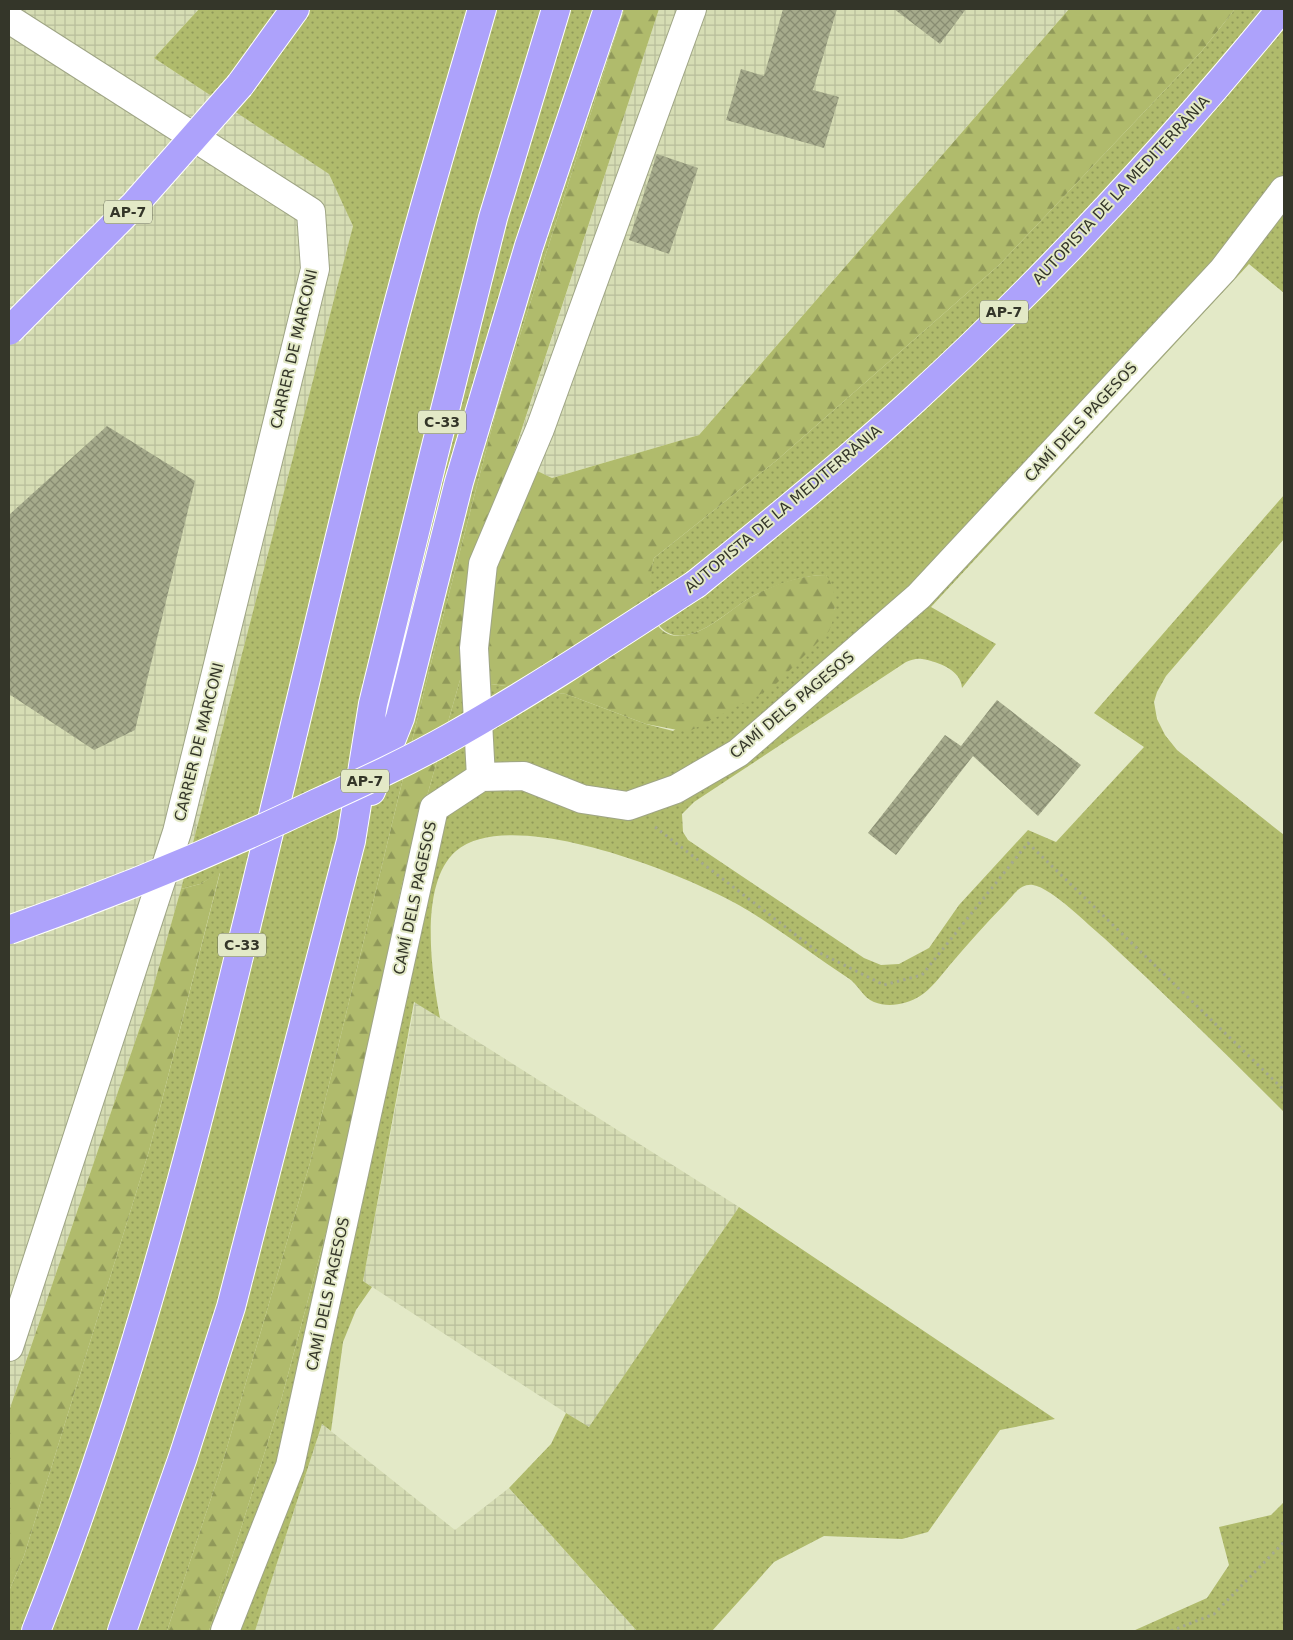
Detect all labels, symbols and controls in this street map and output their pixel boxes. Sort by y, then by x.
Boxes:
street label: AUTOPISTA DE LA MEDITERRÀNIA [1028,91,1214,288]
road number: AP-7 [104,200,152,223]
street label: CARRER DE MARCONI [267,268,321,430]
road number: AP-7 [980,300,1028,324]
street label: CAMÍ DELS PAGESOS [1020,358,1141,485]
road number: C-33 [418,411,466,434]
street label: AUTOPISTA DE LA MEDITERRÀNIA [680,420,886,597]
street label: CAMÍ DELS PAGESOS [726,647,858,762]
street label: CARRER DE MARCONI [171,661,227,823]
road number: AP-7 [341,769,389,792]
street label: CAMÍ DELS PAGESOS [389,819,440,976]
road number: C-33 [218,934,266,956]
street label: CAMÍ DELS PAGESOS [302,1215,353,1372]

